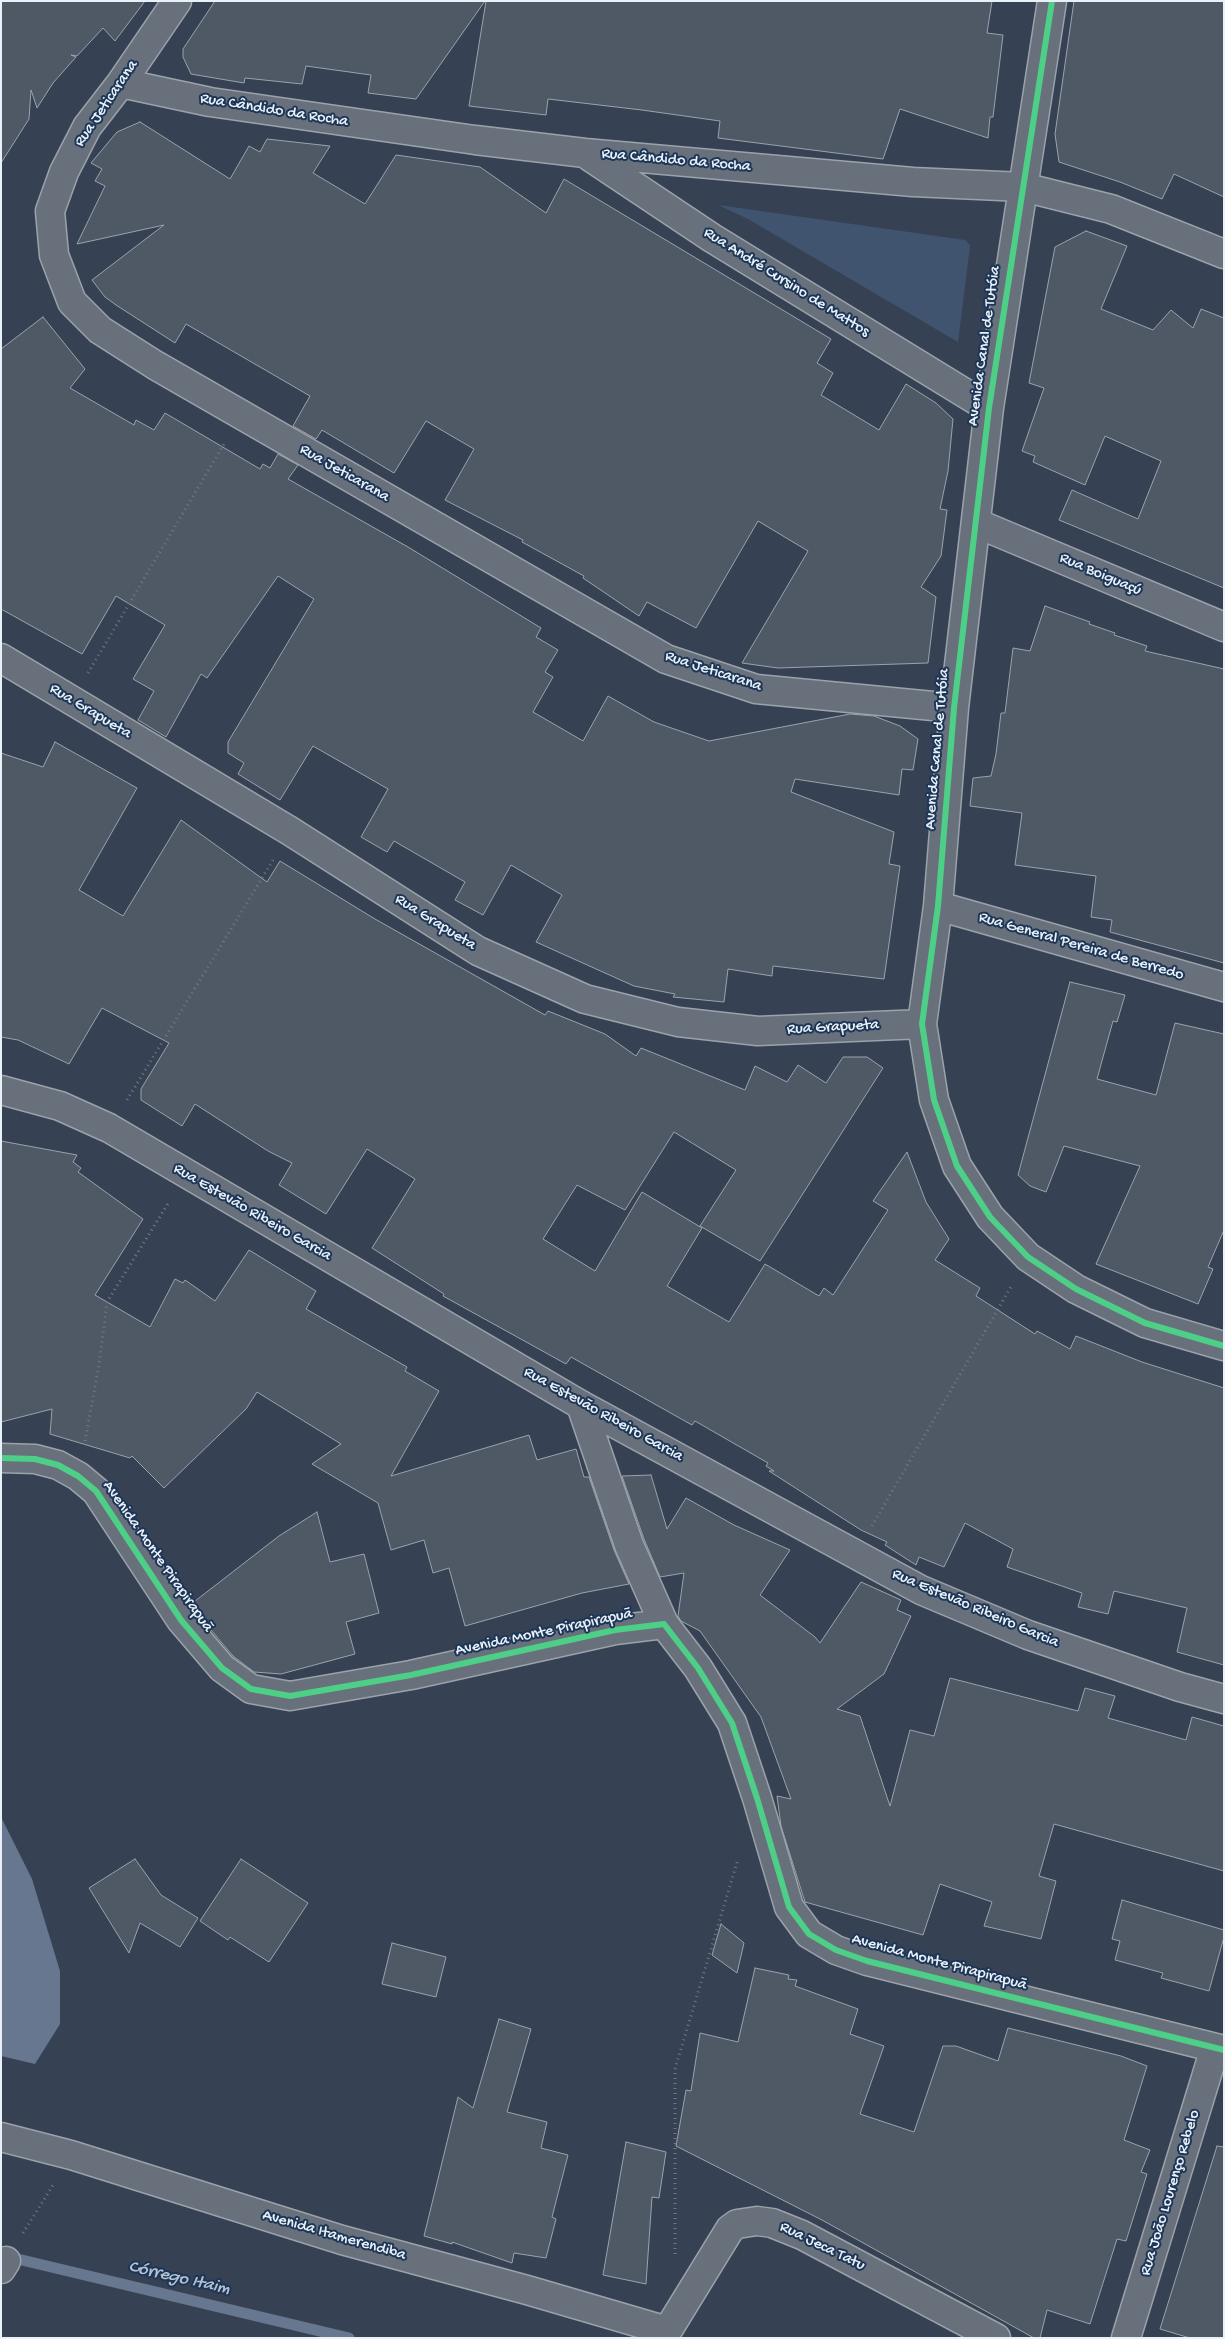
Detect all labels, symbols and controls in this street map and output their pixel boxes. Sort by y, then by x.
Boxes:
street label: Rua Jeticarana [71,57,143,151]
street label: Rua Cândido da Rocha [199,90,349,132]
street label: Rua Cândido da Rocha [601,145,751,177]
street label: Rua André Cursino de Mattos [699,224,873,342]
street label: Avenida Canal de Tutóia [964,265,1006,427]
street label: Rua Jeticarana [296,441,392,507]
street label: Rua Boiguaçú [1056,549,1144,601]
street label: Rua Jeticarana [662,647,764,697]
street label: Avenida Canal de Tutóia [921,668,955,830]
street label: Rua Grapueta [46,680,134,744]
street label: Rua Grapueta [391,890,479,956]
street label: Rua General Pereira de Berredo [976,908,1186,986]
street label: Rua Grapueta [786,1016,880,1040]
street label: Rua Estevão Ribeiro Garcia [169,1160,335,1266]
street label: Rua Estevão Ribeiro Garcia [520,1363,686,1467]
street label: Avenida Monte Pirapirapuã [97,1478,217,1636]
street label: Rua Estevão Ribeiro Garcia [889,1565,1061,1653]
street label: Avenida Monte Pirapirapuã [454,1605,634,1661]
street label: Avenida Monte Pirapirapuã [849,1930,1029,1996]
street label: Rua João Lourenço Rebelo [1137,2108,1205,2278]
street label: Avenida Itamerendiba [260,2206,408,2266]
street label: Rua Jeca Tatu [776,2218,868,2276]
water label: Córrego Itaim [126,2257,232,2301]

